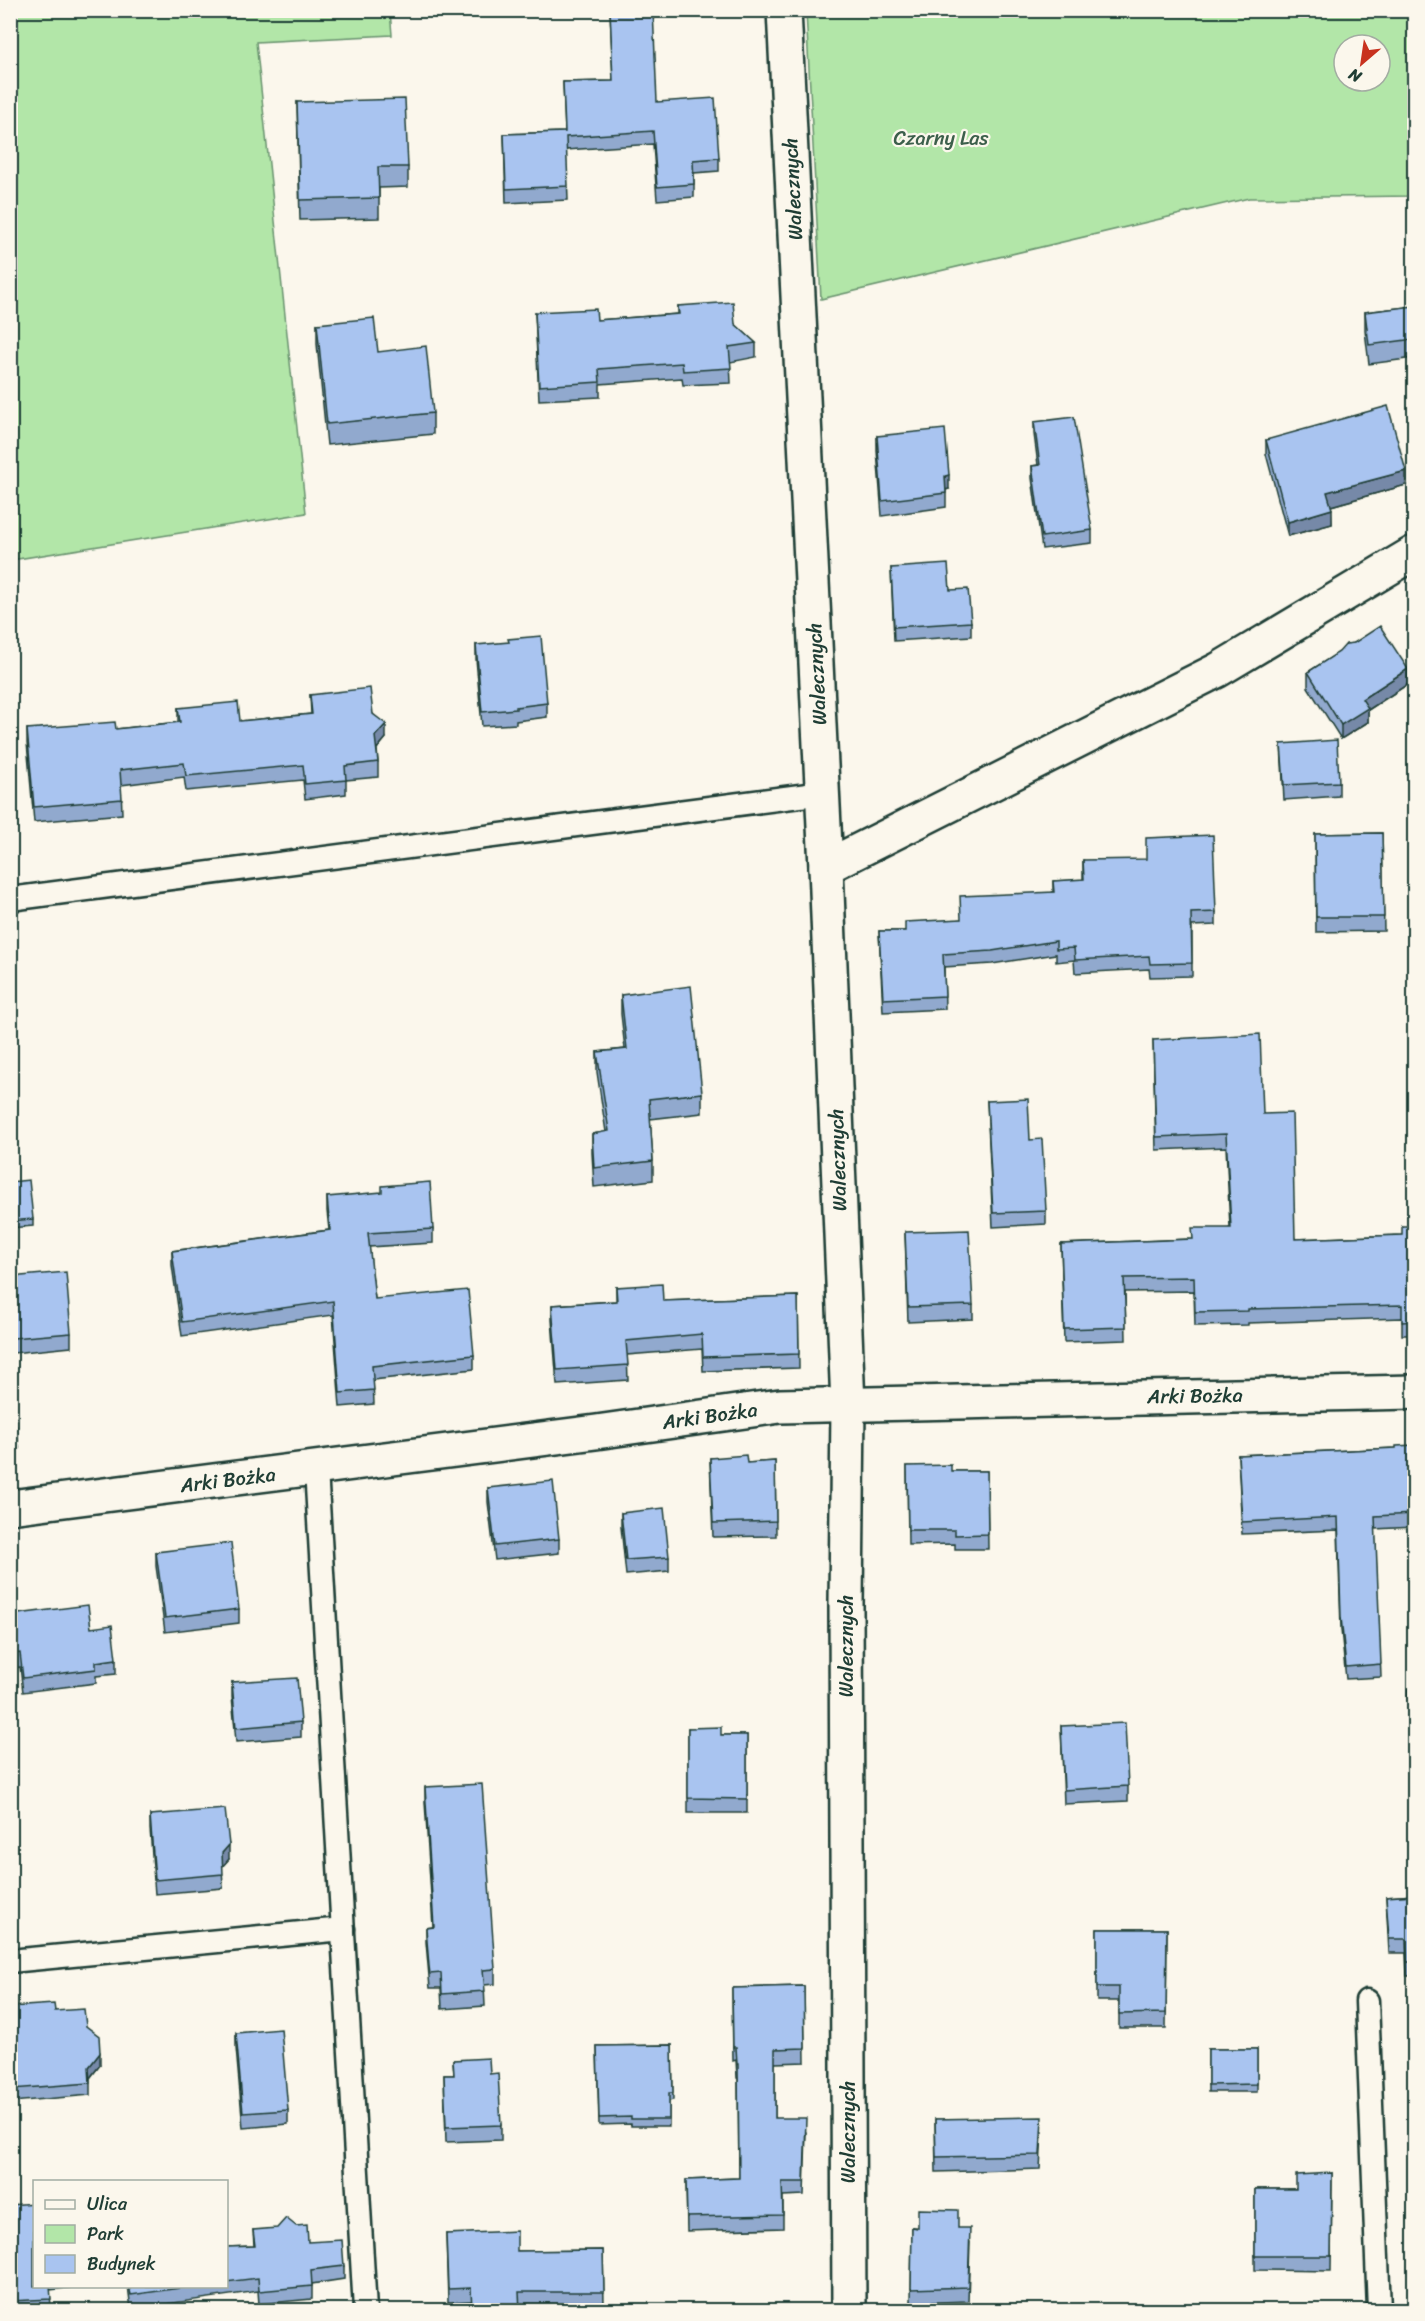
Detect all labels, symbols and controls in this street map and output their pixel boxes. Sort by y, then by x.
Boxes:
north arrow [1332,33,1392,93]
text: N [1342,60,1368,92]
park label: Czarny Las [893,121,989,156]
street label: Walecznych [773,137,813,241]
street label: Walecznych [797,622,837,726]
street label: Walecznych [819,1108,857,1212]
street label: Arki Bożka [1146,1378,1243,1414]
street label: Arki Bożka [659,1392,760,1440]
street label: Arki Bożka [177,1457,278,1503]
street label: Walecznych [829,1595,864,1697]
street label: Walecznych [831,2081,866,2183]
legend [33,2180,228,2288]
text: Ulica [87,2188,128,2220]
text: Park [87,2218,124,2250]
text: Budynek [87,2248,156,2280]

